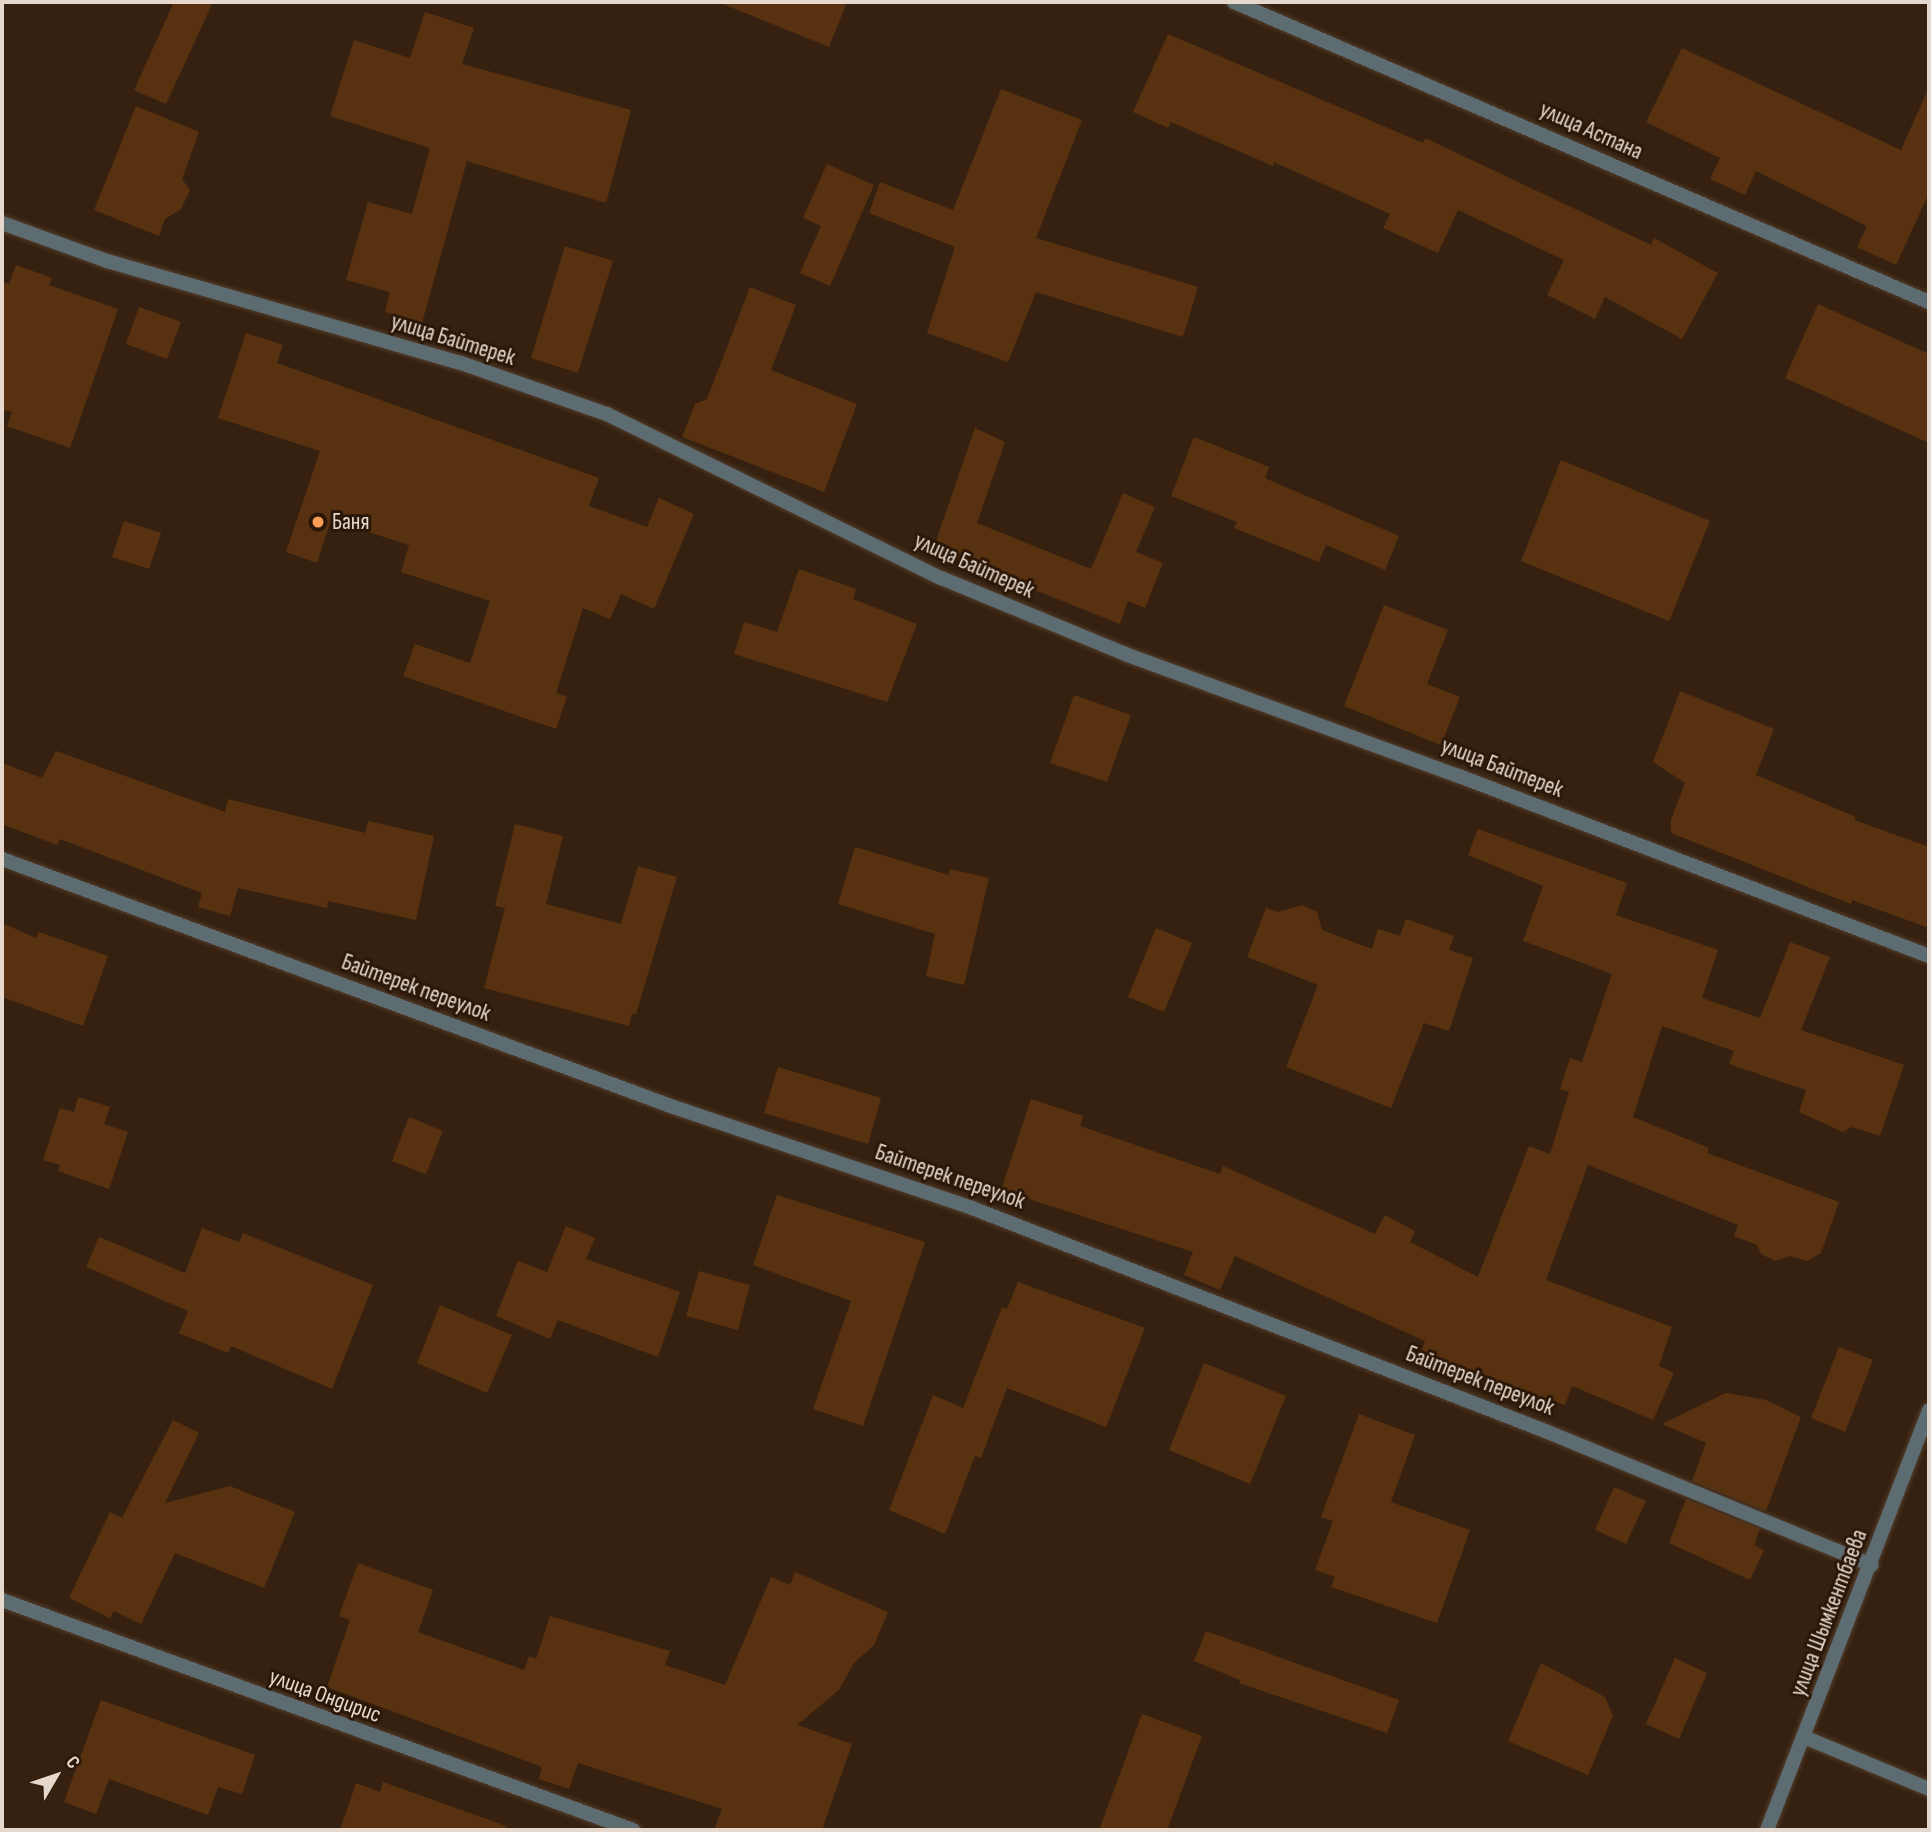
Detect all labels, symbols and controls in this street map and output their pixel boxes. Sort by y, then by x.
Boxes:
street label: улица Астана [1535,96,1647,166]
street label: улица Байтерек [388,308,518,372]
place label: Баня [332,508,369,536]
marker: Баня [310,514,326,530]
street label: улица Байтерек [910,527,1038,605]
street label: улица Байтерек [1437,732,1567,804]
street label: Байтерек переулок [338,948,494,1028]
street label: Байтерек переулок [872,1138,1028,1216]
street label: Байтерек переулок [1402,1340,1558,1422]
street label: улица Шымкентбаева [1784,1526,1874,1700]
street label: улица Ондирис [265,1663,385,1729]
north arrow [21,1741,91,1811]
text: С [61,1751,85,1773]

